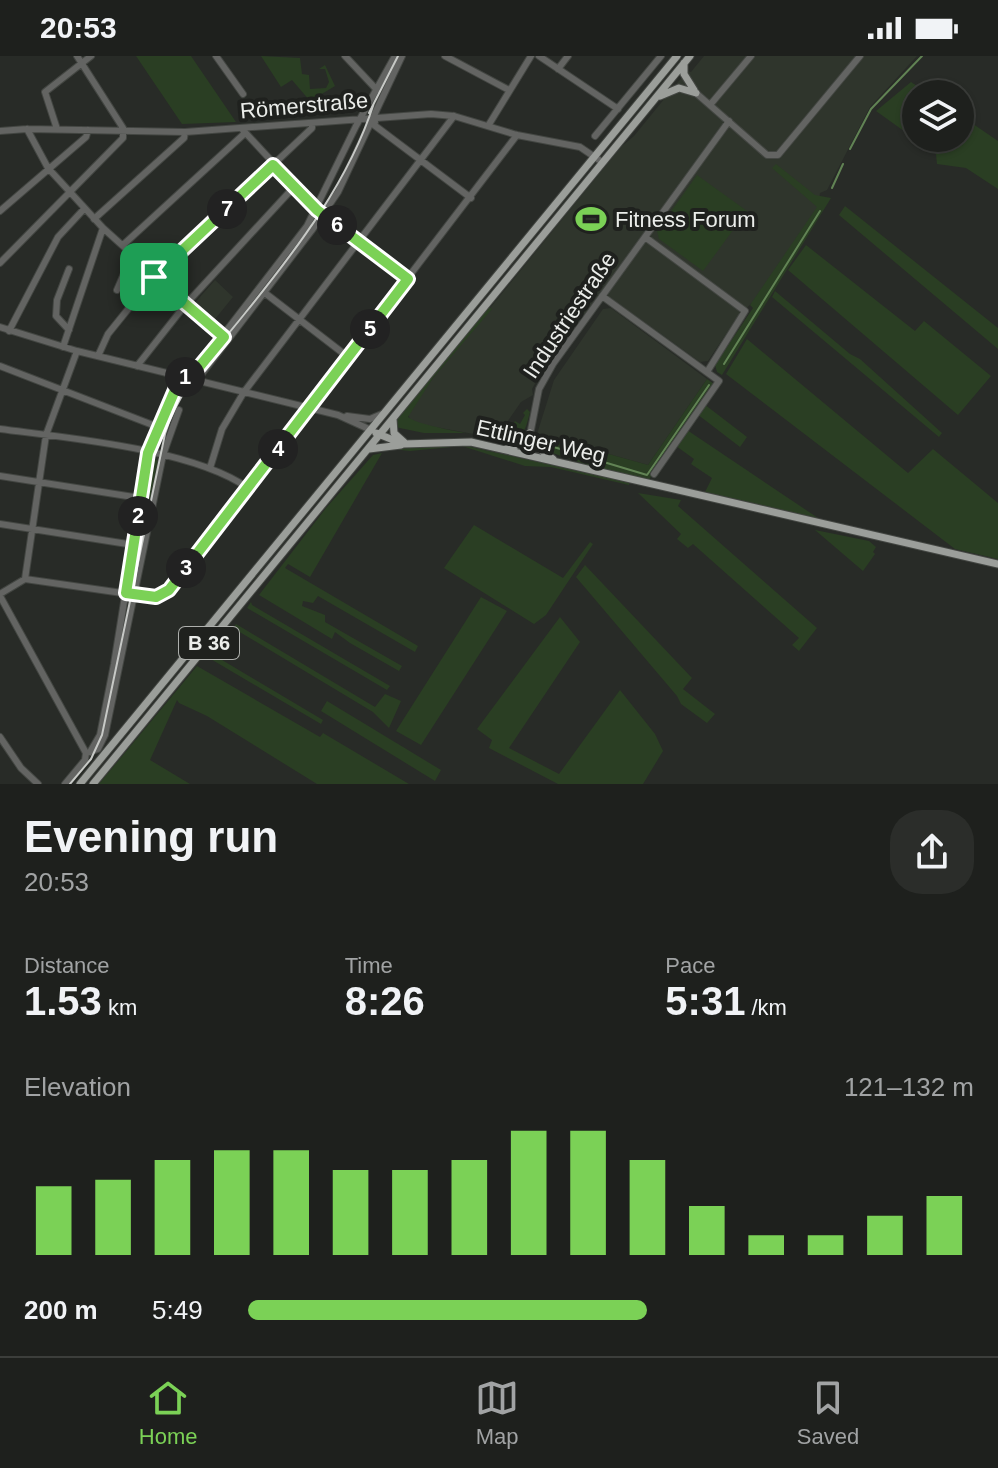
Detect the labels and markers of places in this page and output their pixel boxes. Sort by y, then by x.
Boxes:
pin: 7 [207,189,247,229]
sports icon: Fitness Forum [574,202,608,236]
pin: 6 [317,205,357,245]
place label: Fitness Forum [615,207,756,232]
pin [120,243,188,311]
pin: 5 [350,309,390,349]
pin: 1 [165,357,205,397]
pin: 4 [258,429,298,469]
pin: 2 [118,496,158,536]
pin: 3 [166,548,206,588]

